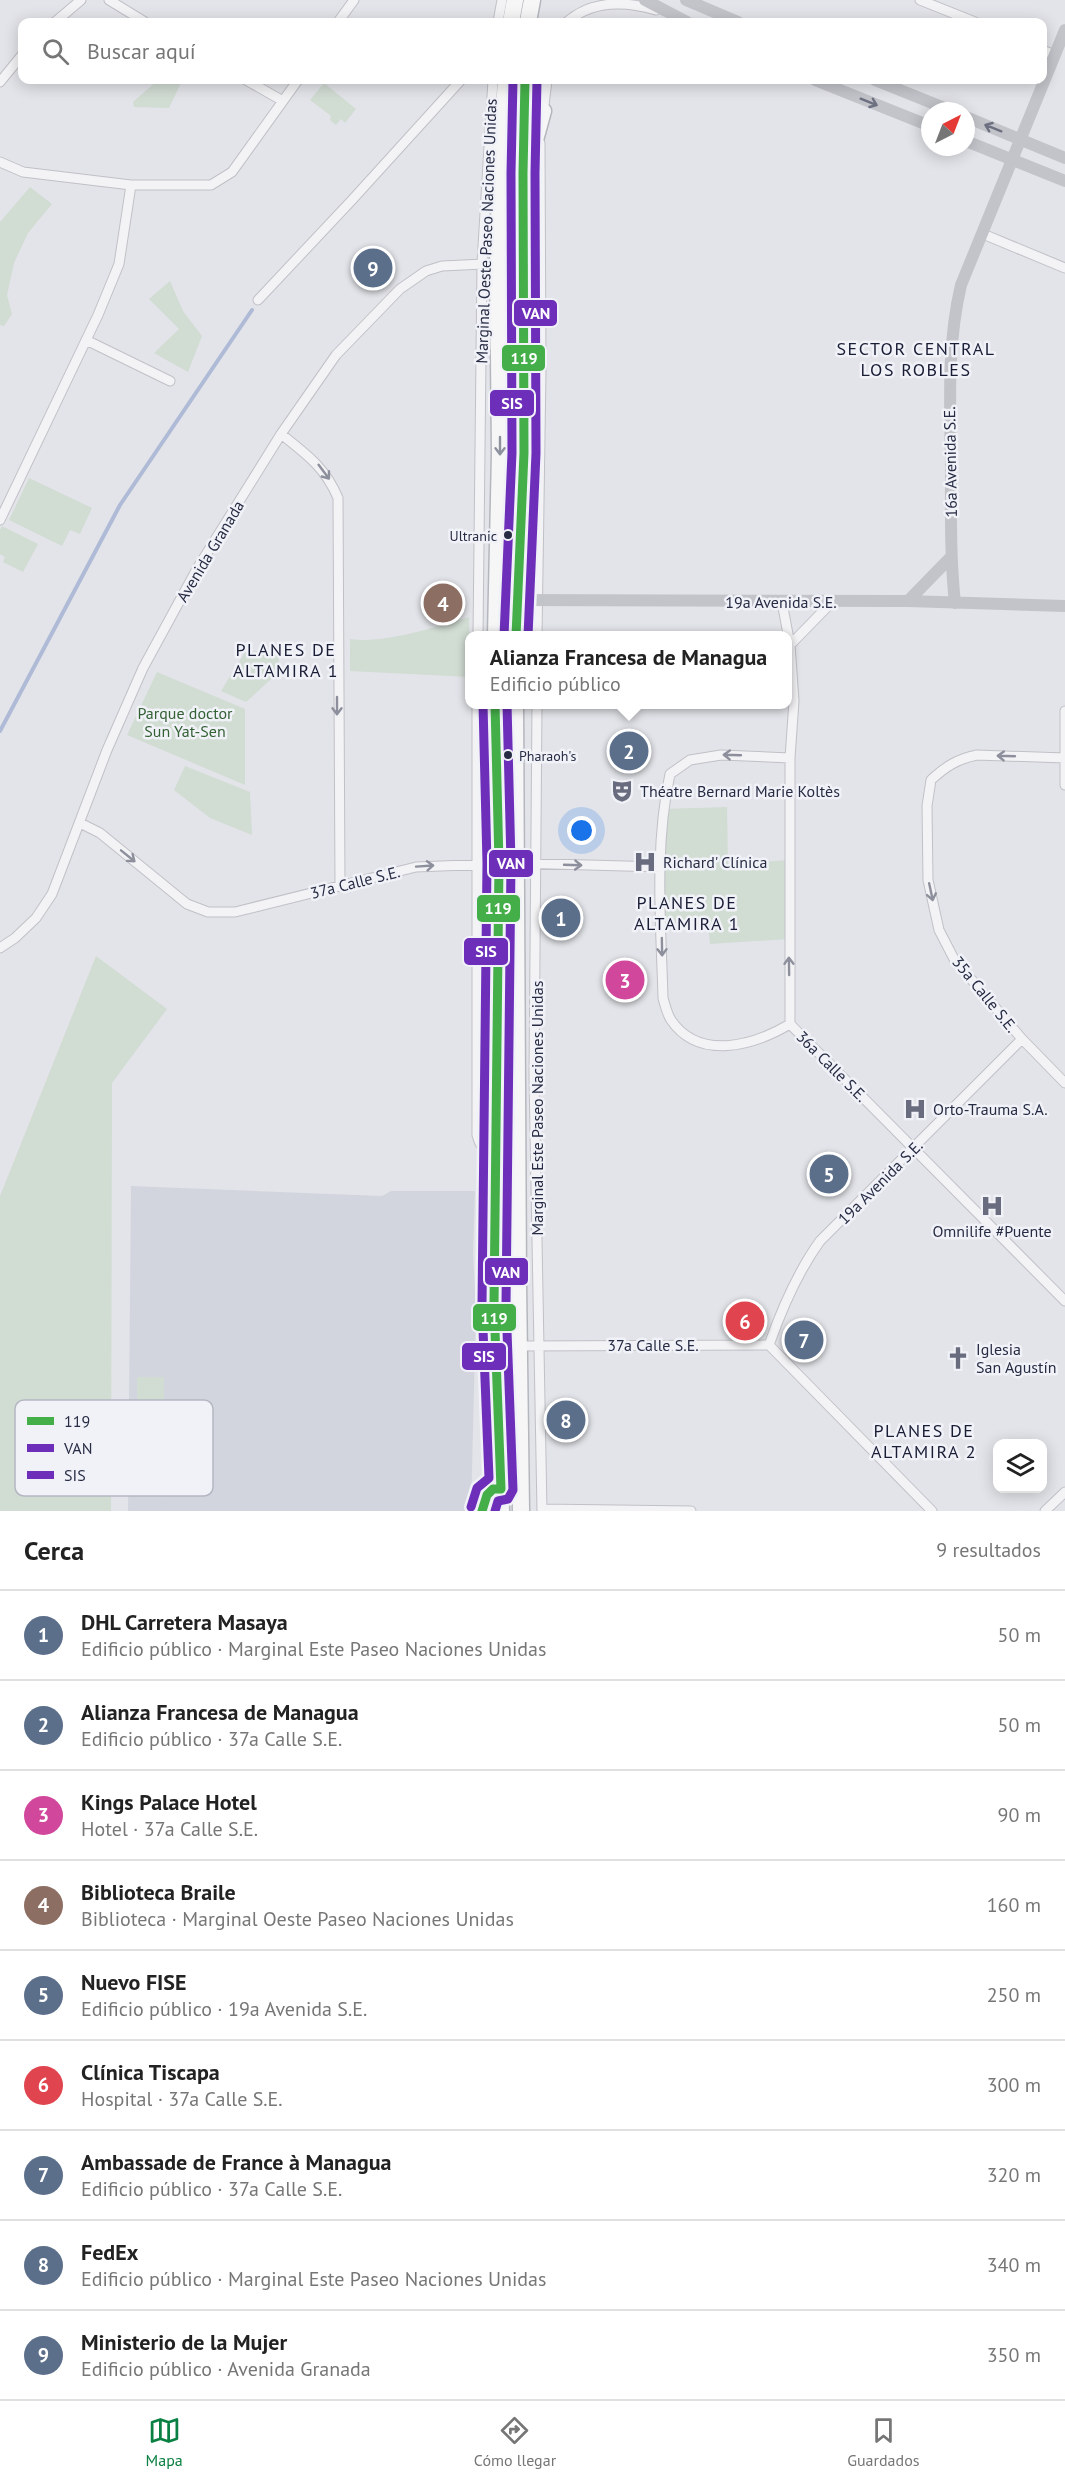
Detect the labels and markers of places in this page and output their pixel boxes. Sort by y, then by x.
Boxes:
pin: 9 [354,246,392,290]
place label: Ultranic [450,527,497,545]
marker: Ultranic [502,529,514,541]
pin: 4 [424,580,462,626]
pin: 2 [610,728,648,774]
place label: Pharaoh's [519,747,576,765]
marker: Pharaoh's [502,749,514,761]
theatre icon: Théatre Bernard Marie Koltès [609,778,635,804]
place label: Théatre Bernard Marie Koltès [640,781,840,801]
hospital icon: Richard' Clínica [632,849,658,875]
place label: Richard' Clínica [663,852,768,872]
pin: 1 [542,896,580,940]
pin: 3 [606,958,644,1002]
hospital icon: Orto-Trauma S.A. [902,1096,928,1122]
place label: Orto-Trauma S.A. [933,1099,1048,1119]
pin: 5 [810,1152,848,1196]
hospital icon: Omnilife #Puente [979,1193,1005,1219]
place label: Omnilife #Puente [932,1221,1052,1241]
pin: 6 [726,1298,764,1344]
pin: 7 [784,1318,824,1362]
place label: Iglesia San Agustín [976,1339,1057,1377]
church icon: Iglesia San Agustín [945,1345,971,1371]
pin: 8 [546,1398,586,1442]

